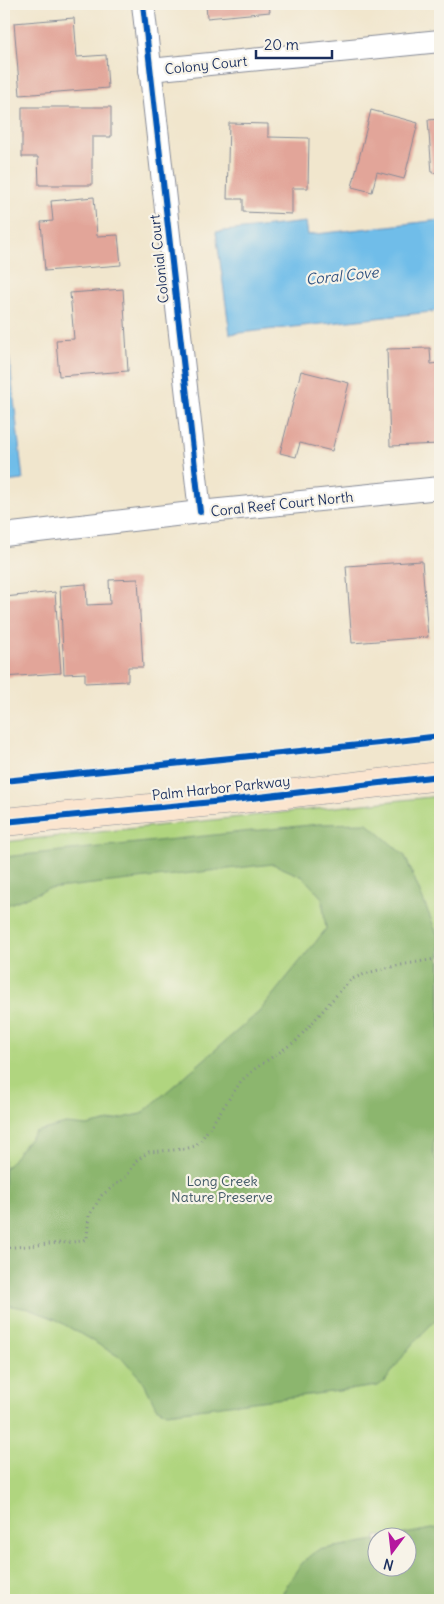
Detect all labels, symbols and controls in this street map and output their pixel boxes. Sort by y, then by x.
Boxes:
scale bar [256,28,333,60]
text: 20 m [264,35,299,54]
street label: Colony Court [164,52,248,78]
street label: Colonial Court [145,213,173,304]
water label: Coral Cove [305,262,380,289]
street label: Coral Reef Court North [210,488,354,520]
street label: Palm Harbor Parkway [151,772,291,804]
park label: Long Creek Nature Preserve [171,1172,273,1206]
north arrow [366,1526,416,1576]
text: N [382,1555,396,1575]

